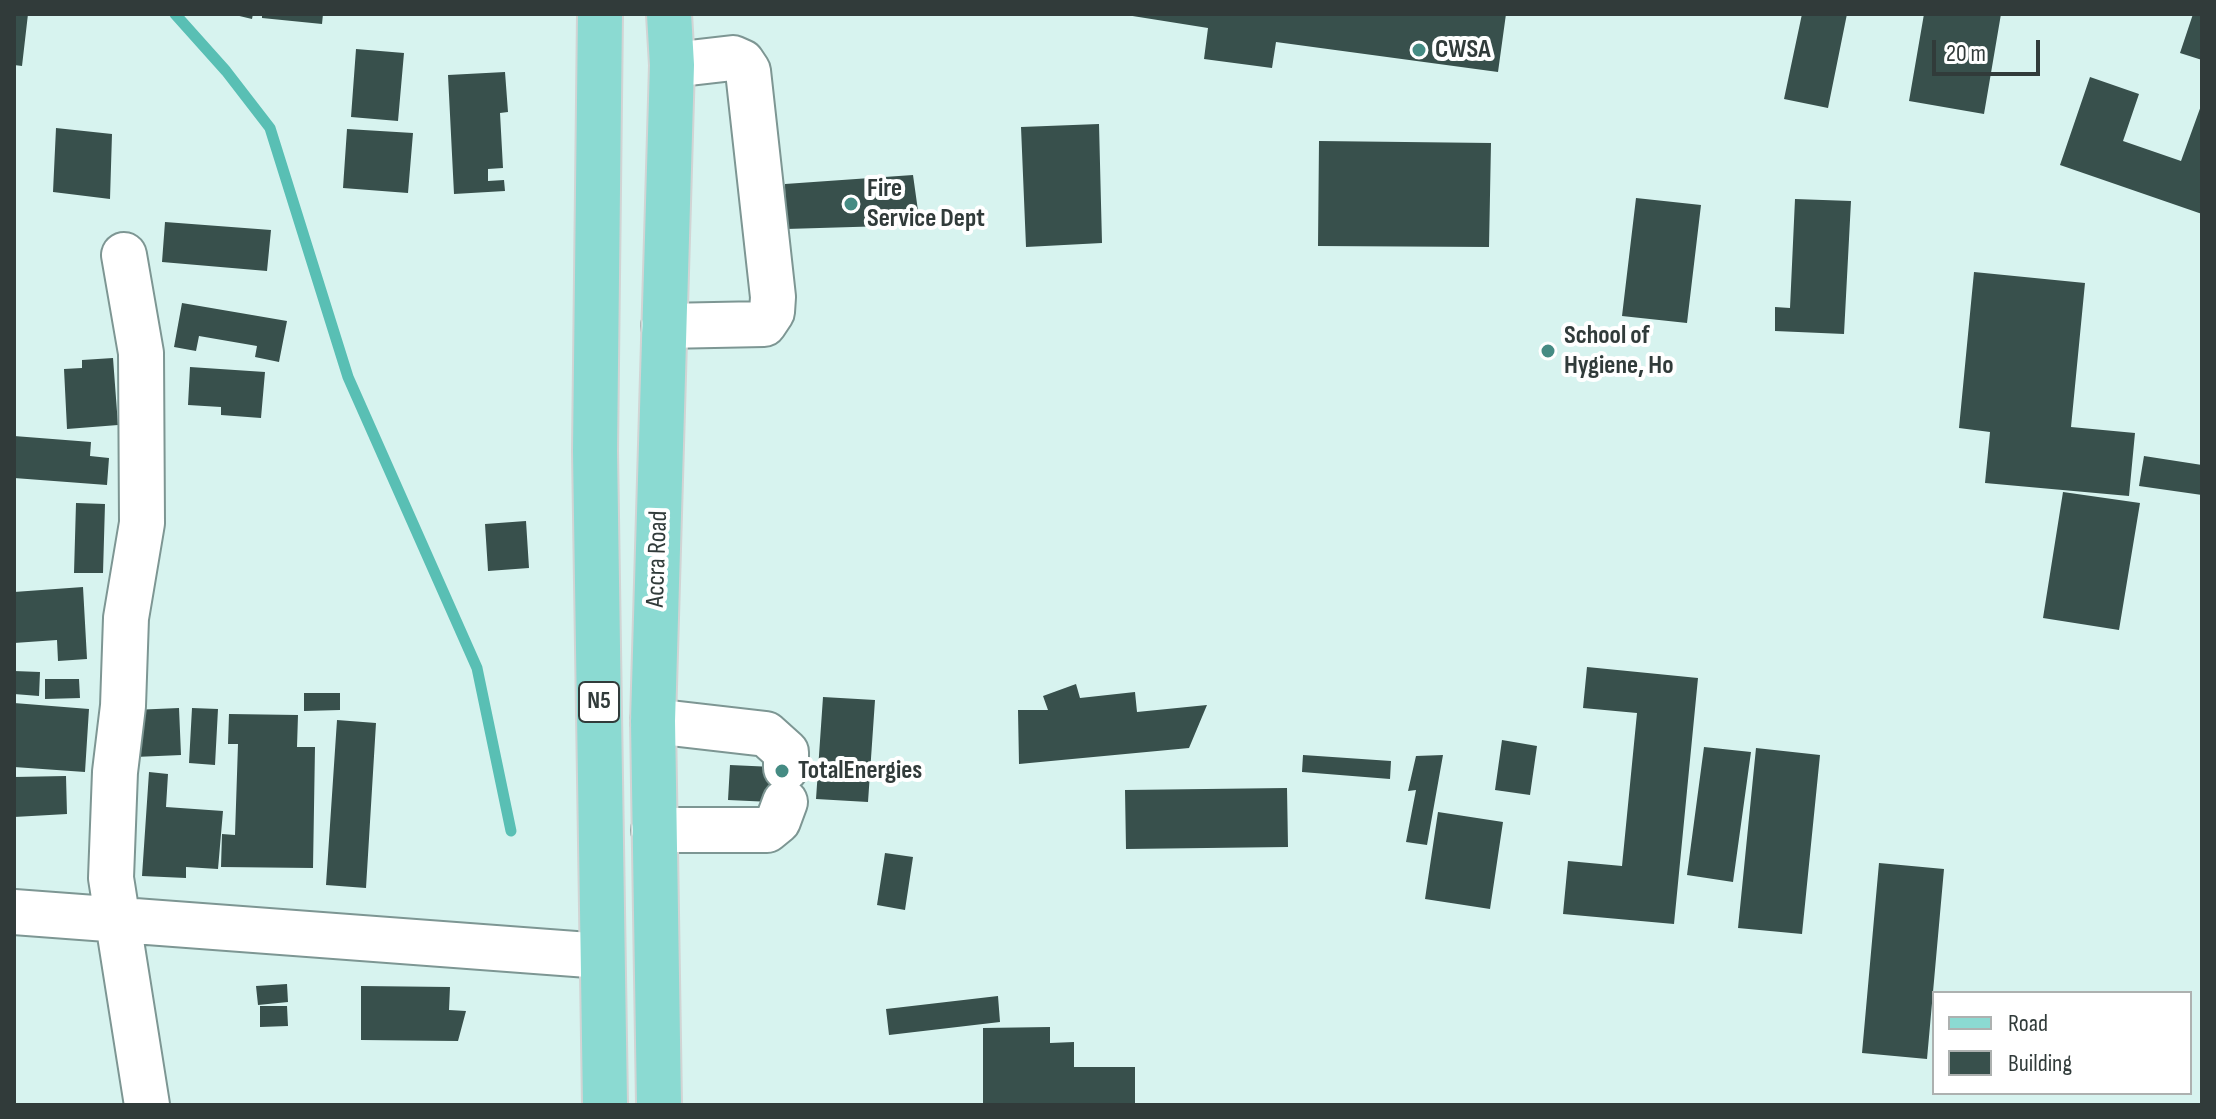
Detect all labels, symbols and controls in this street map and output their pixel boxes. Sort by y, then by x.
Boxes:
scale bar [1936,24,2044,74]
place label: CWSA [1435,34,1491,66]
text: 20 m [1946,39,1986,68]
marker: CWSA [1410,41,1428,59]
place label: Fire Service Dept [867,173,985,234]
marker: Fire Service Dept [842,195,860,213]
place label: School of Hygiene, Ho [1564,320,1674,382]
marker: School of Hygiene, Ho [1539,342,1557,360]
street label: Accra Road [641,510,675,608]
road number: N5 [579,682,619,722]
place label: TotalEnergies [798,755,922,787]
marker: TotalEnergies [773,762,791,780]
legend [1932,991,2192,1095]
text: Road [2008,1009,2048,1038]
text: Building [2008,1049,2072,1078]

